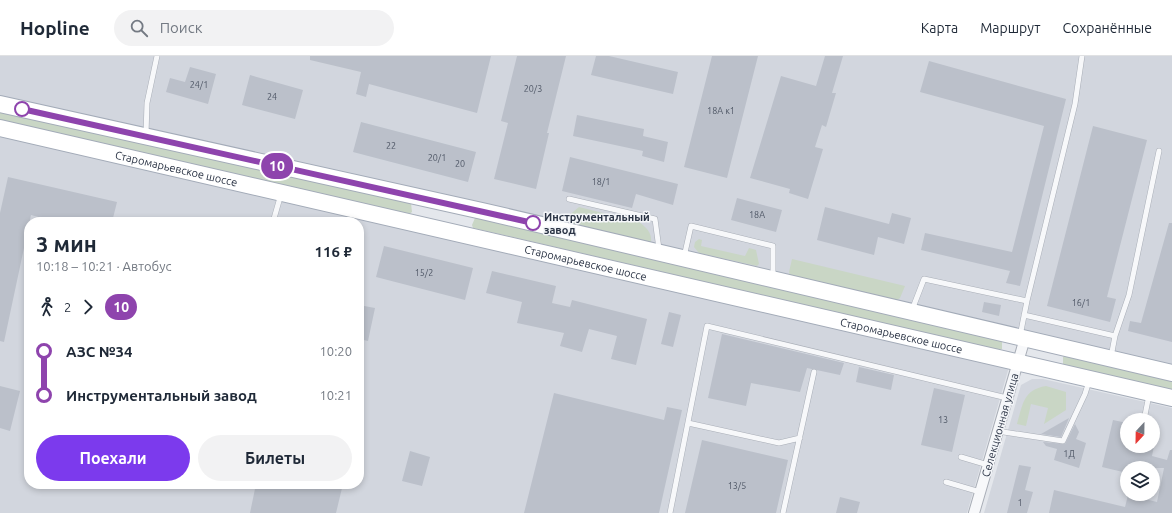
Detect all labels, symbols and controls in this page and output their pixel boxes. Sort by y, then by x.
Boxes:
search box [114,10,394,46]
text: Hopline [20,17,90,39]
icon: search [128,17,150,39]
text: Поиск [160,19,202,36]
text: Карта [921,20,958,36]
text: Маршрут [980,20,1041,36]
text: Сохранённые [1063,20,1152,36]
house number: 24/1 [190,80,208,90]
house number: 20/3 [524,84,542,94]
house number: 24 [267,92,277,102]
unlabelled marker [14,101,30,117]
house number: 18А к1 [707,106,735,116]
house number: 22 [386,141,396,151]
street label: Старомарьевское шоссе [114,149,239,189]
line badge: 10 [259,153,295,179]
house number: 20/1 [428,153,446,163]
text: 10 [269,158,285,174]
house number: 20 [455,159,465,169]
house number: 18/1 [592,177,610,187]
house number: 18А [749,210,765,220]
place label: Инструментальный завод [544,211,650,236]
marker: Инструментальный завод [525,215,541,231]
text: 3 мин [36,231,97,256]
text: 116 ₽ [315,243,352,260]
street label: Старомарьевское шоссе [523,243,648,283]
text: 10:18 – 10:21 · Автобус [36,259,172,273]
house number: 15/2 [415,268,433,278]
icon: walk [36,296,58,318]
icon: forward [77,296,99,318]
house number: 16/1 [1072,298,1090,308]
text: 10 [113,299,129,315]
text: 2 [64,300,71,314]
street label: Старомарьевское шоссе [839,316,964,356]
text: АЗС №34 [66,343,132,360]
text: 10:20 [319,344,352,358]
street label: Селекционная улица [979,372,1021,478]
text: Инструментальный завод [66,387,257,404]
text: 10:21 [319,388,352,402]
north arrow [1120,413,1160,453]
map controls [1120,413,1160,501]
house number: 13 [938,415,948,425]
button: Поехали [36,435,190,481]
button: Билеты [198,435,352,481]
house number: 1Д [1063,449,1075,459]
button: layers [1120,461,1160,501]
house number: 13/5 [728,481,746,491]
house number: 1 [1017,498,1023,508]

